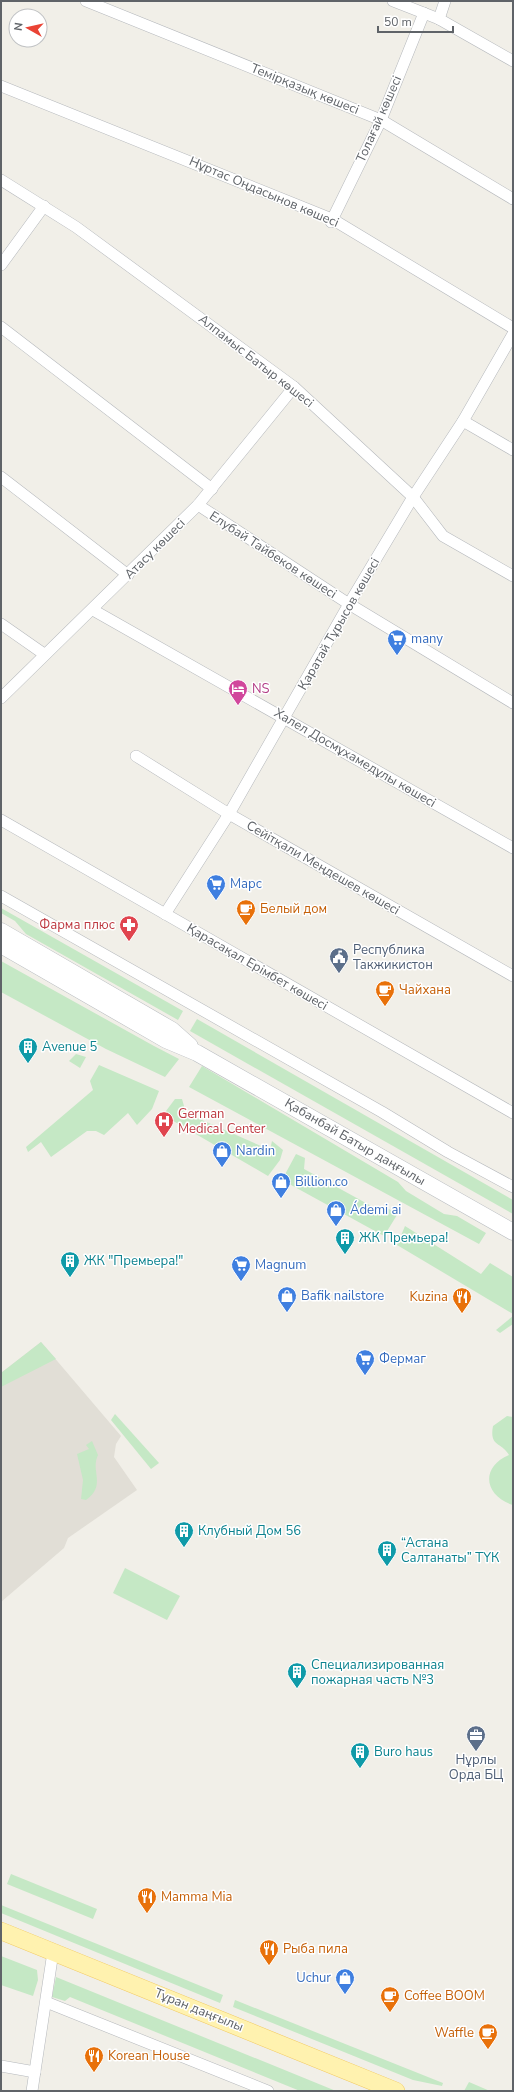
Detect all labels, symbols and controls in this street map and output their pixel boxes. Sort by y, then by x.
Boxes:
north arrow [8,8,48,48]
scale bar [378,8,453,34]
text: 50 m [384,14,412,30]
text: N [11,22,27,32]
street label: Темірқазық көшесі [248,59,362,119]
street label: Толағай көшесі [352,73,406,165]
street label: Нұртас Оңдасынов көшесі [186,152,342,232]
street label: Алпамыс Батыр көшесі [195,310,317,412]
street label: Елубай Тайбеков көшесі [206,507,340,603]
street label: Атасу көшесі [121,515,189,583]
street label: Қаратай Тұрысов көшесі [294,555,384,693]
supermarket icon: many [386,628,408,656]
place label: many [411,630,443,648]
hotel icon: NS [227,678,249,706]
place label: NS [252,680,270,698]
street label: Халел Досмұхамедұлы көшесі [271,704,439,812]
street label: Сейітқали Меңдешев көшесі [243,817,403,919]
supermarket icon: Марс [205,873,227,901]
place label: Марс [230,875,262,893]
cafe icon: Белый дом [235,898,257,926]
place label: Белый дом [260,900,327,918]
pharmacy icon: Фарма плюс [118,914,140,942]
place label: Фарма плюс [39,916,115,934]
street label: Қарасақал Ерімбет көшесі [183,919,331,1015]
place label: Республика Такжикистон [353,941,433,974]
public building icon: Республика Такжикистон [328,946,350,974]
cafe icon: Чайхана [374,979,396,1007]
place label: Чайхана [399,981,451,999]
building icon: Avenue 5 [17,1036,39,1064]
place label: Avenue 5 [42,1038,98,1056]
street label: Қабанбай Батыр даңғылы [281,1094,429,1190]
place label: German Medical Center [178,1105,266,1138]
hospital icon: German Medical Center [153,1110,175,1138]
shop icon: Nardin [211,1140,233,1168]
place label: Nardin [236,1142,275,1160]
shop icon: Billion.co [270,1171,292,1199]
place label: Billion.co [295,1173,348,1191]
shop icon: Ádemi ai [325,1199,347,1227]
place label: Ádemi ai [350,1200,401,1219]
building icon: ЖК Премьера! [334,1227,356,1255]
place label: ЖК Премьера! [359,1229,448,1247]
building icon: ЖК "Премьера!" [59,1250,81,1278]
place label: ЖК "Премьера!" [84,1252,183,1270]
supermarket icon: Magnum [230,1254,252,1282]
place label: Magnum [255,1256,306,1274]
shop icon: Bafik nailstore [276,1285,298,1313]
restaurant icon: Kuzina [451,1286,473,1314]
place label: Bafik nailstore [301,1287,384,1305]
place label: Kuzina [409,1288,448,1306]
supermarket icon: Фермаг [354,1348,376,1376]
place label: Фермаг [379,1350,426,1368]
building icon: Клубный Дом 56 [173,1520,195,1548]
place label: Клубный Дом 56 [198,1522,301,1540]
place label: “Астана Салтанаты” ТҮК [401,1534,500,1567]
building icon: “Астана Салтанаты” ТҮК [376,1539,398,1567]
place label: Специализированная пожарная часть №3 [311,1656,444,1689]
building icon: Специализированная пожарная часть №3 [286,1661,308,1689]
office icon: Нұрлы Орда БЦ [465,1724,487,1752]
building icon: Buro haus [349,1741,371,1769]
place label: Buro haus [374,1743,433,1761]
place label: Нұрлы Орда БЦ [449,1751,503,1784]
restaurant icon: Mamma Mia [136,1886,158,1914]
place label: Mamma Mia [161,1888,233,1906]
restaurant icon: Рыба пила [258,1938,280,1966]
place label: Рыба пила [283,1940,348,1958]
shop icon: Uchur [334,1967,356,1995]
place label: Uchur [296,1969,331,1987]
street label: Тұран даңғылы [152,1984,246,2036]
cafe icon: Coffee BOOM [379,1985,401,2013]
place label: Coffee BOOM [404,1987,485,2005]
cafe icon: Waffle [477,2022,499,2050]
place label: Waffle [434,2024,474,2042]
restaurant icon: Korean House [83,2045,105,2073]
place label: Korean House [108,2047,190,2065]

